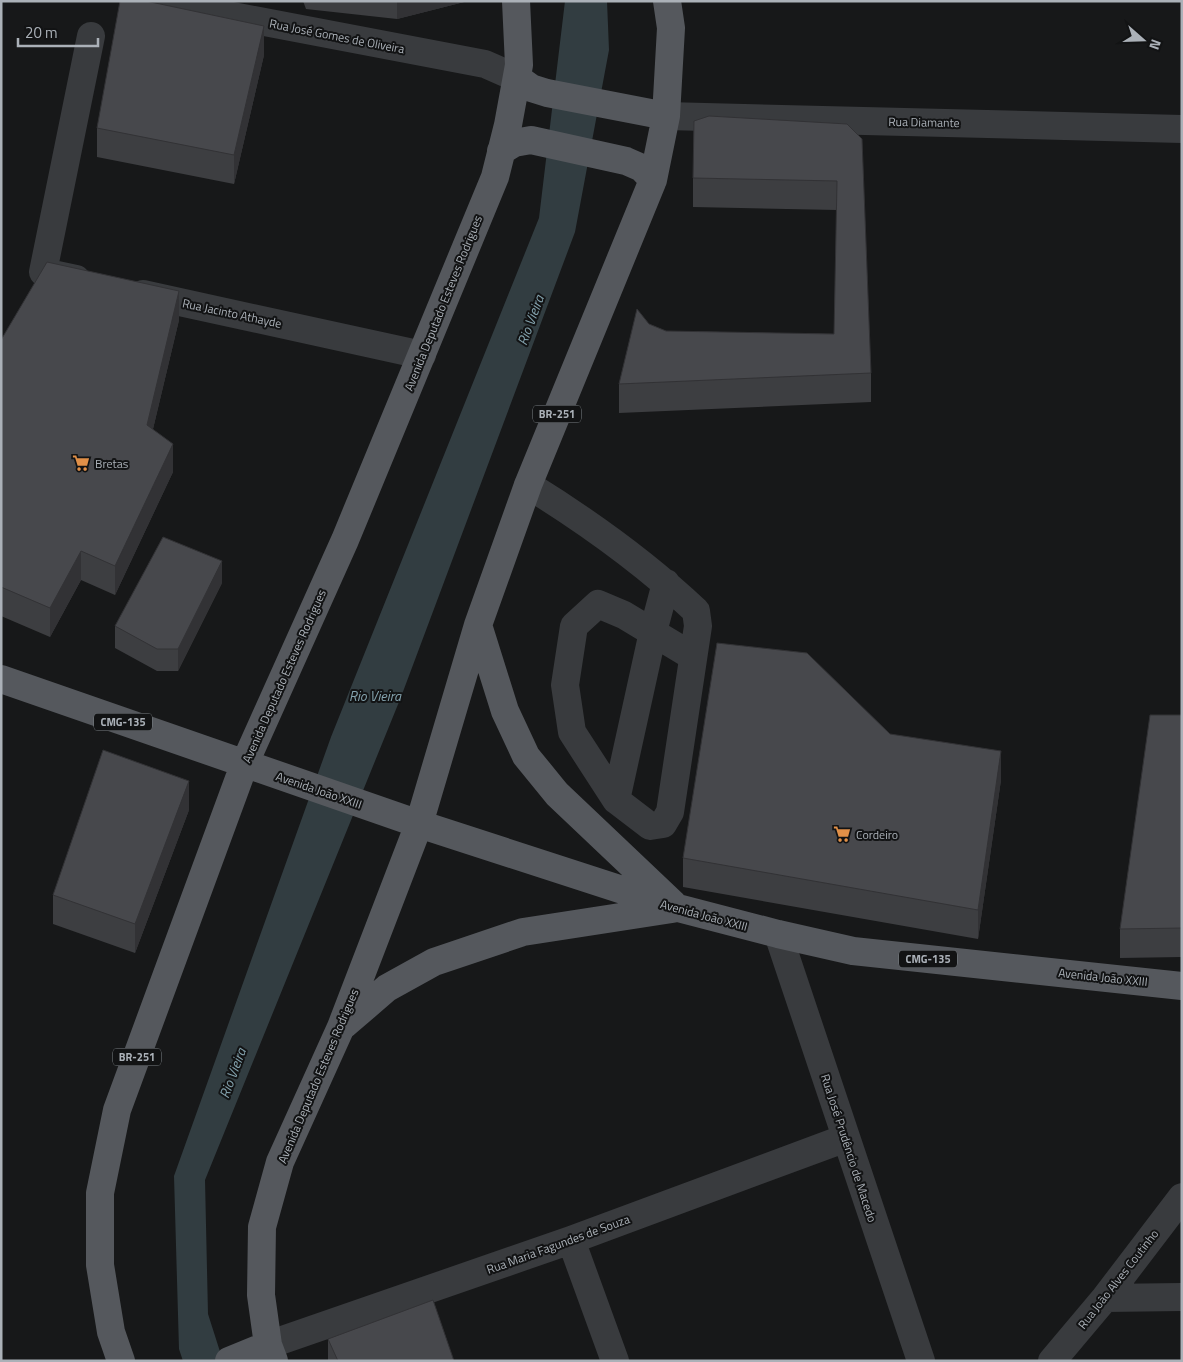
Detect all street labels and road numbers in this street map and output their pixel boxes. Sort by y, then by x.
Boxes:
street label: Rua José Gomes de Oliveira [268,14,406,58]
street label: Rua Diamante [888,112,960,132]
street label: Avenida Deputado Esteves Rodrigues [399,212,487,394]
street label: Rua Jacinto Athayde [181,293,283,333]
road number: BR-251 [533,406,581,422]
street label: Avenida Deputado Esteves Rodrigues [237,586,331,766]
road number: CMG-135 [94,714,152,730]
street label: Avenida João XXIII [273,766,365,814]
street label: Avenida João XXIII [658,894,750,936]
road number: CMG-135 [899,951,957,968]
street label: Avenida João XXIII [1057,963,1149,991]
street label: Avenida Deputado Esteves Rodrigues [273,985,364,1166]
road number: BR-251 [113,1048,161,1066]
street label: Rua José Prudêncio de Macedo [816,1071,882,1225]
street label: Rua Maria Fagundes de Souza [484,1209,632,1279]
street label: Rua João Alves Coutinho [1073,1225,1163,1333]

